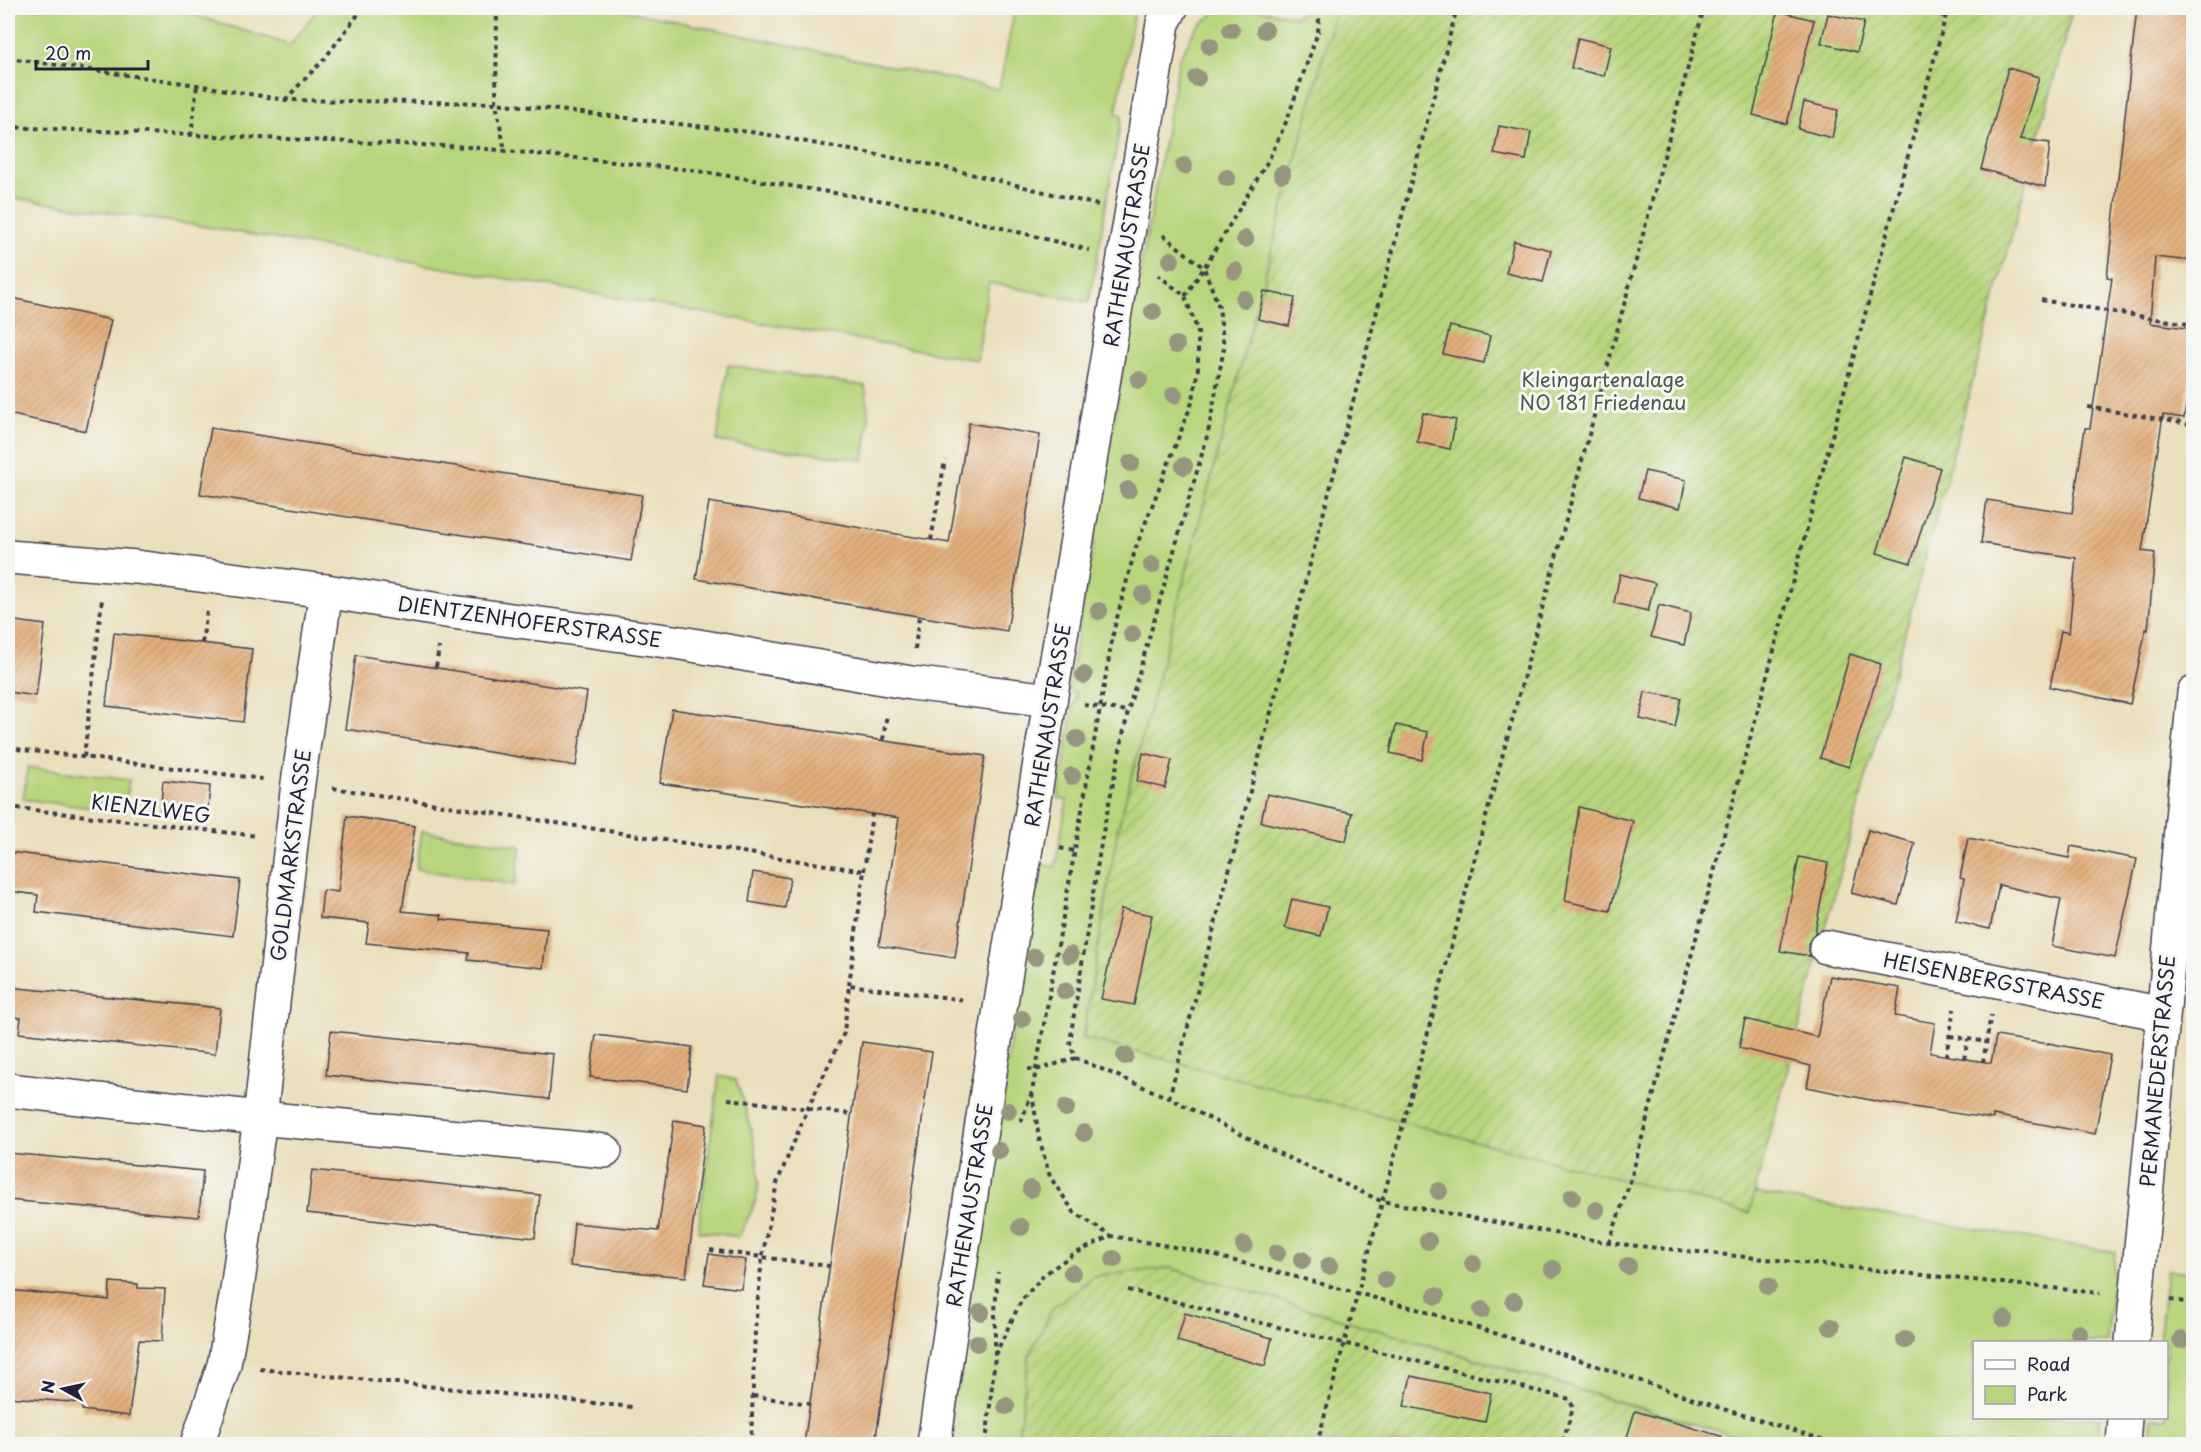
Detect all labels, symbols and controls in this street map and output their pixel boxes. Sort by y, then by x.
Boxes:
scale bar [36,33,148,71]
text: 20 m [45,39,91,66]
street label: RATHENAUSTRASSE [1095,141,1157,349]
park label: Kleingartenalage NO 181 Friedenau [1520,364,1686,417]
street label: DIENTZENHOFERSTRASSE [396,588,664,654]
street label: RATHENAUSTRASSE [1016,621,1078,829]
street label: GOLDMARKSTRASSE [262,747,318,963]
street label: KIENZLWEG [90,786,212,830]
street label: HEISENBERGSTRASSE [1881,944,2107,1016]
street label: PERMANEDERSTRASSE [2132,953,2182,1189]
street label: RATHENAUSTRASSE [938,1101,1000,1309]
legend [1973,1341,2168,1419]
text: Road [2027,1350,2071,1377]
north arrow [33,1359,93,1419]
text: N [34,1379,60,1395]
text: Park [2027,1380,2067,1407]

